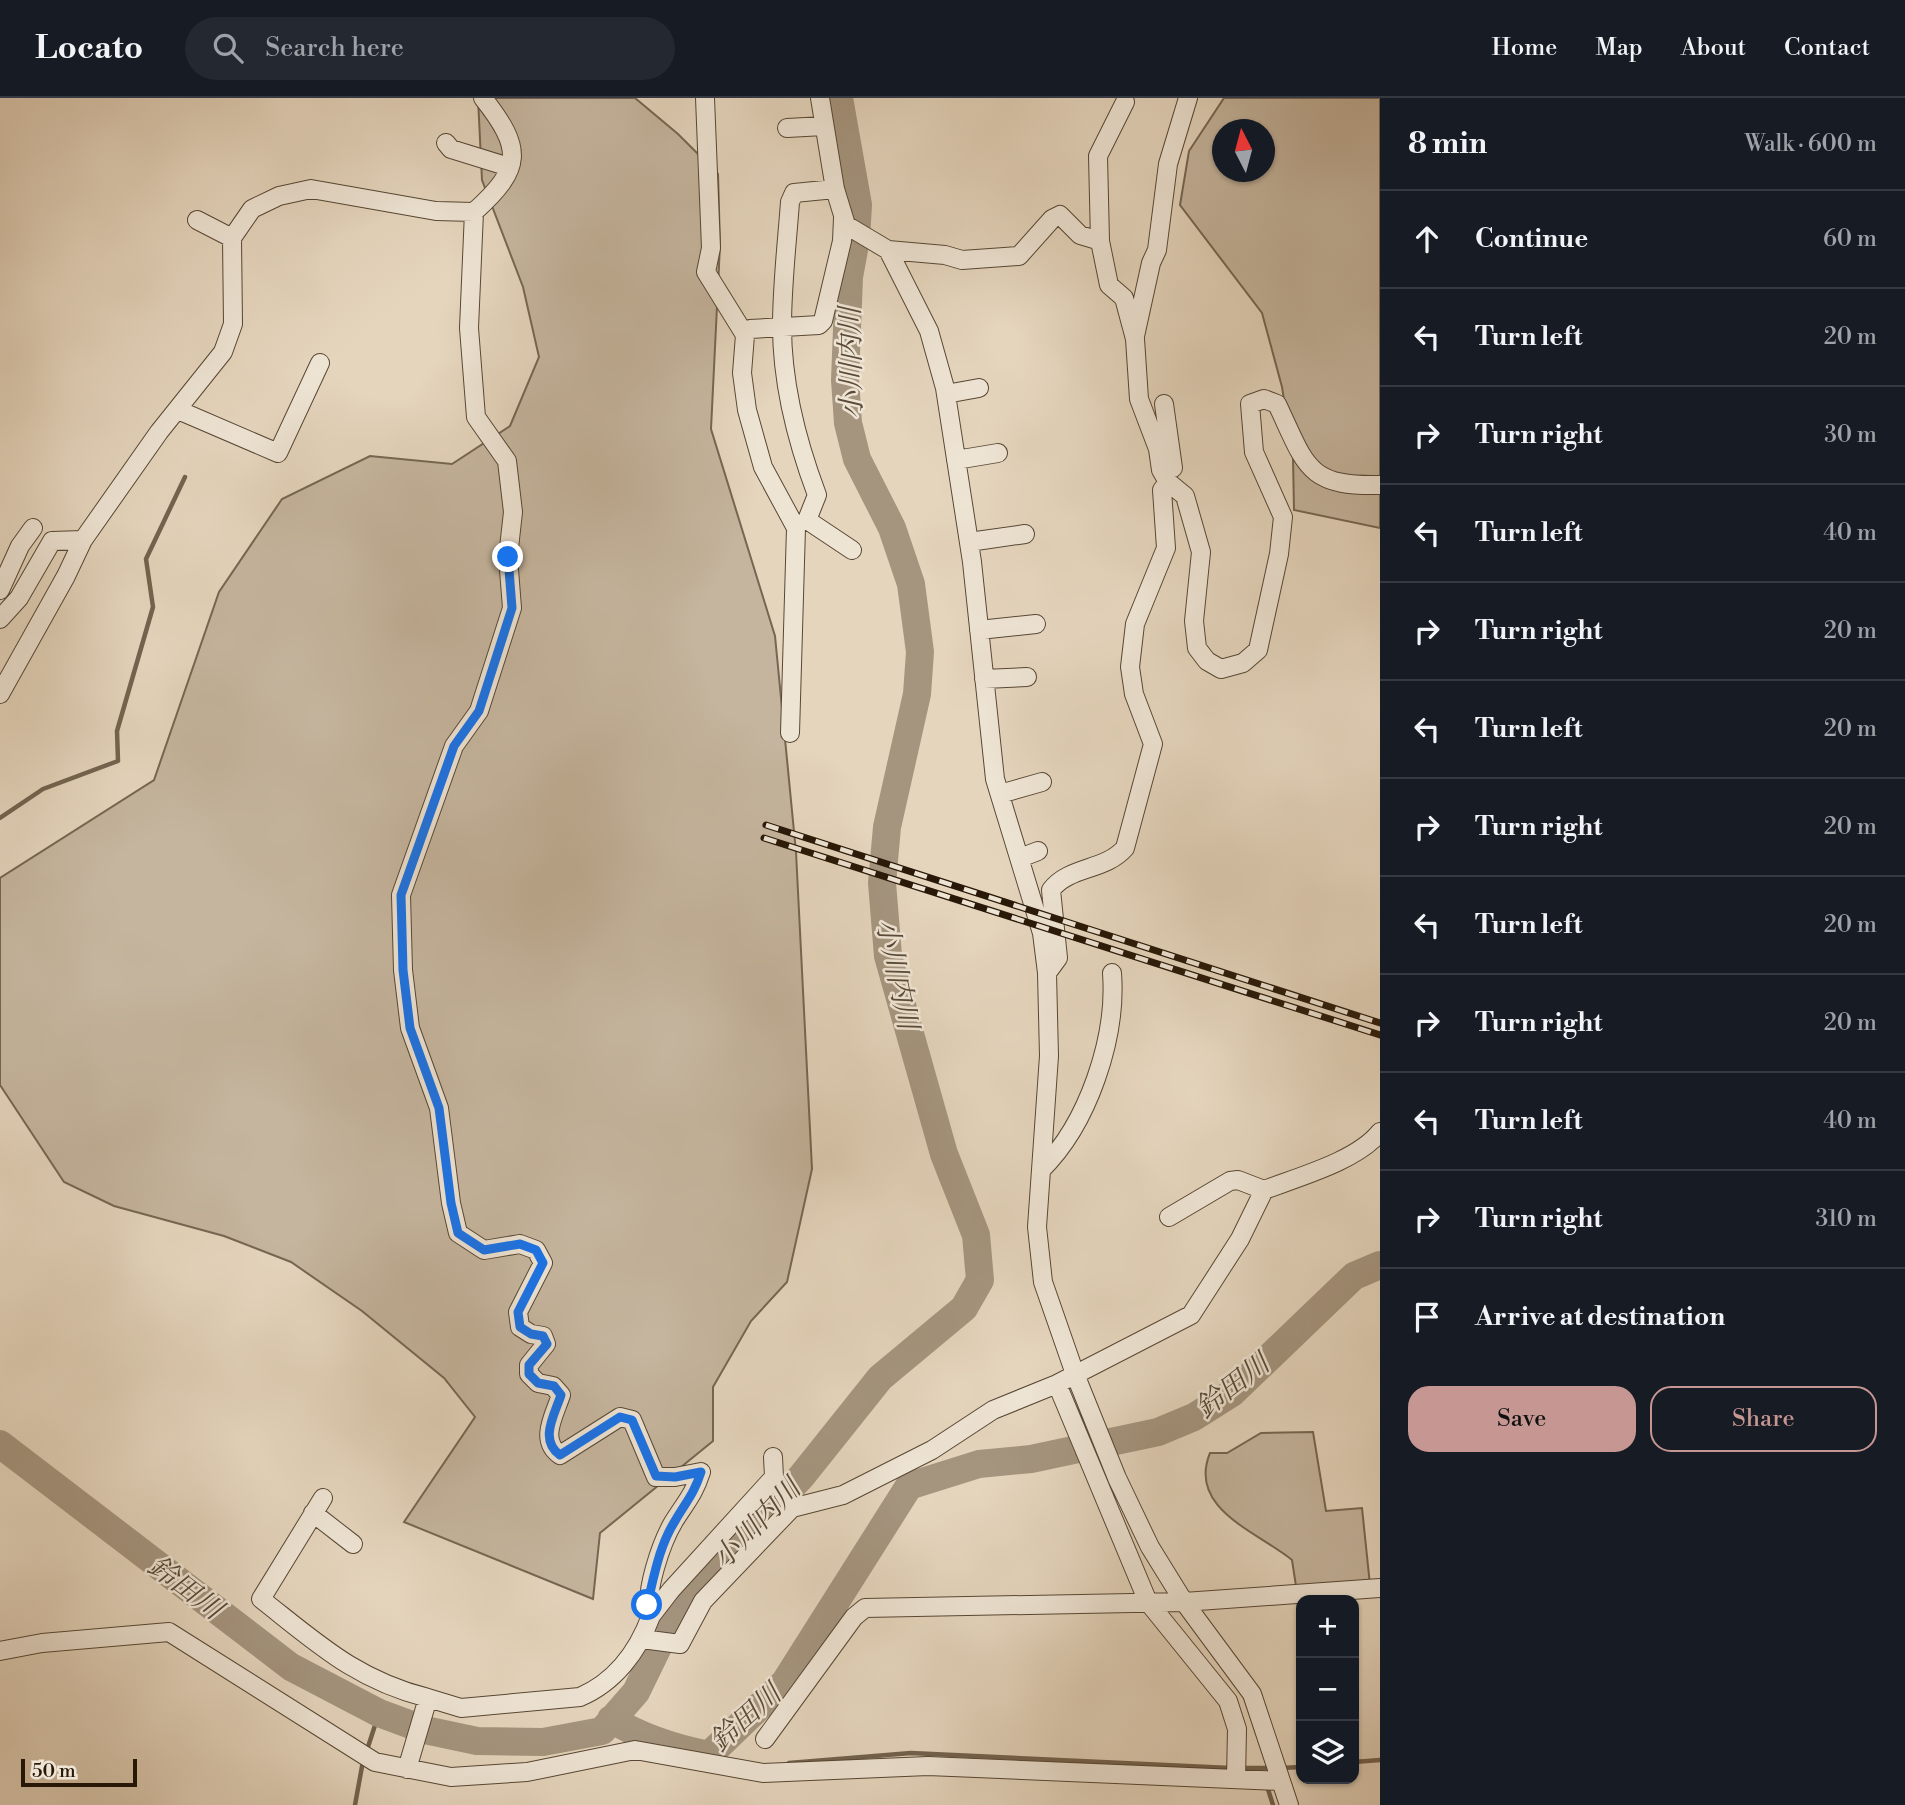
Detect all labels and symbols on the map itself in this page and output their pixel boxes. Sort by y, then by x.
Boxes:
north arrow [1212,119,1275,182]
water label: 小川内川 [833,304,870,419]
route end [492,541,523,572]
water label: 小川内川 [868,916,926,1036]
water label: 鈴田川 [1189,1345,1279,1426]
water label: 小川内川 [706,1469,811,1576]
water label: 鈴田川 [141,1549,232,1629]
route start [631,1589,662,1620]
water label: 鈴田川 [703,1675,791,1759]
scale bar [21,1756,136,1788]

